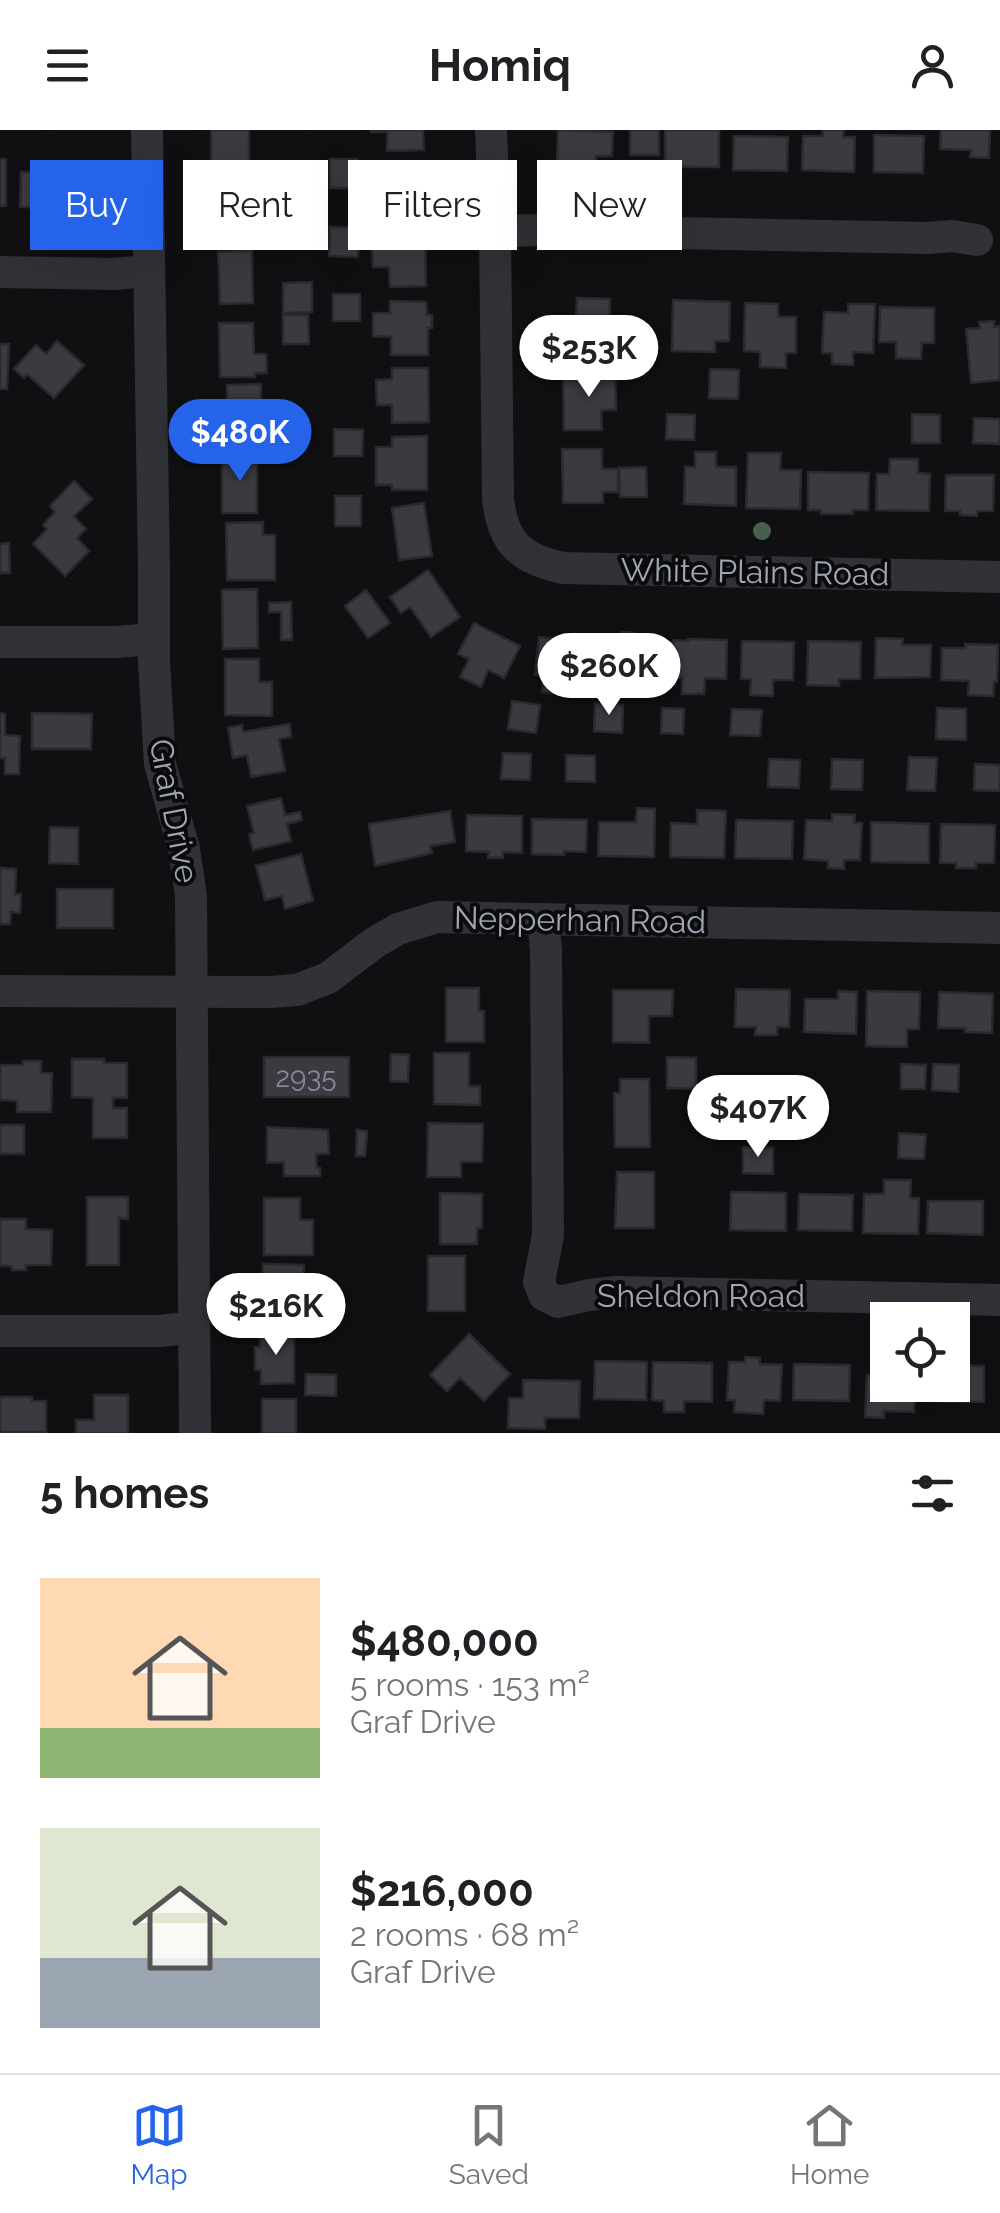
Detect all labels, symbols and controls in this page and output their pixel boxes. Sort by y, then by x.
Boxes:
icon: menu [40,38,95,93]
icon: person [905,38,960,93]
text: Homiq [429,39,571,92]
chip: Buy [30,160,163,250]
chip: Rent [183,160,328,250]
chip: Filters [348,160,517,250]
chip: New [537,160,682,250]
pin: $253K [519,315,659,400]
text: $253K [541,329,637,366]
pin: $480K [170,399,310,484]
text: $480K [191,413,289,450]
street label: White Plains Road [620,551,890,592]
pin: $260K [539,633,679,718]
text: $260K [560,647,658,684]
street label: Graf Drive [142,736,207,886]
street label: Nepperhan Road [454,899,707,940]
house number: 2935 [275,1061,337,1094]
pin: $407K [688,1075,828,1160]
text: $407K [709,1089,807,1126]
pin: $216K [206,1273,346,1358]
street label: Sheldon Road [597,1277,805,1314]
text: $216K [229,1287,323,1324]
map controls [870,1302,970,1402]
button: locate [870,1302,970,1402]
icon: filters [905,1466,960,1521]
text: 5 homes [40,1469,209,1518]
text: $480,000 [350,1617,539,1666]
icon: home [120,1618,240,1738]
text: 5 rooms · 153 m² [350,1666,590,1703]
text: Graf Drive [350,1703,496,1740]
text: $216,000 [350,1867,534,1916]
icon: home [120,1868,240,1988]
text: 2 rooms · 68 m² [350,1916,579,1953]
text: Graf Drive [350,1953,496,1990]
tab: Map [131,2098,188,2191]
tab: Saved [449,2098,529,2191]
tab: Home [790,2098,869,2191]

